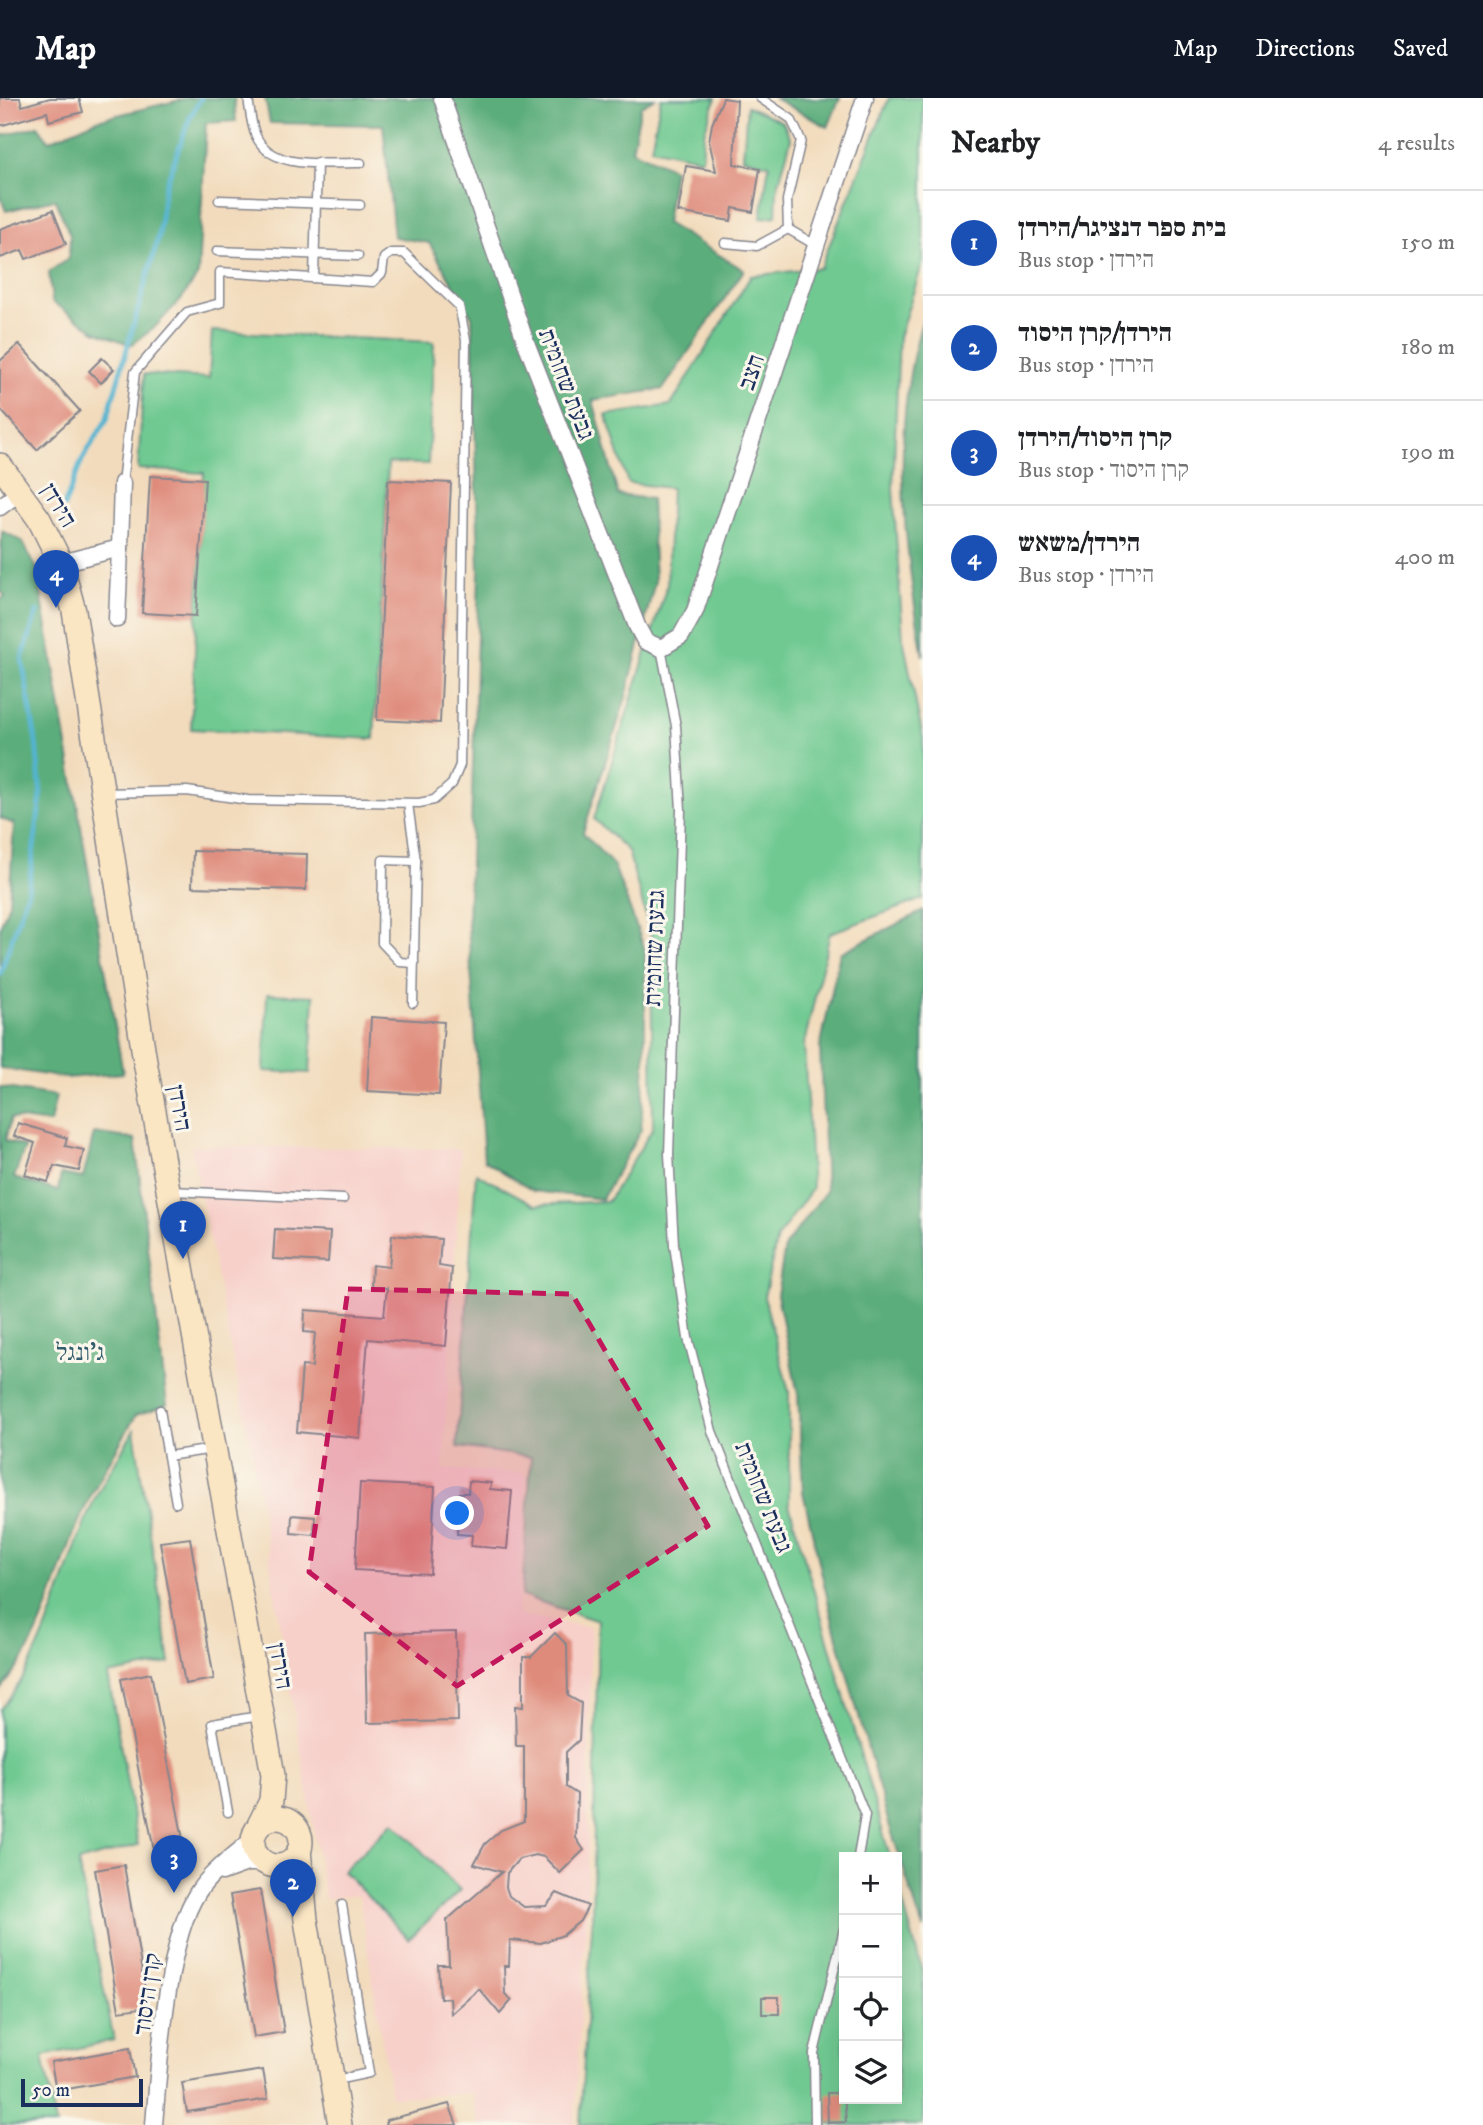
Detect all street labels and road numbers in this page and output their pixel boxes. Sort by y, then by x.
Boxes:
street label: גבעת שחומית [531,324,601,444]
street label: חצב [732,350,772,394]
street label: הירדן [33,478,83,533]
street label: גבעת שחומית [638,889,672,1007]
street label: הירדן [160,1083,198,1134]
street label: גבעת שחומית [727,1437,799,1557]
street label: הירדן [261,1641,299,1692]
street label: קרן היסוד [127,1951,169,2037]

